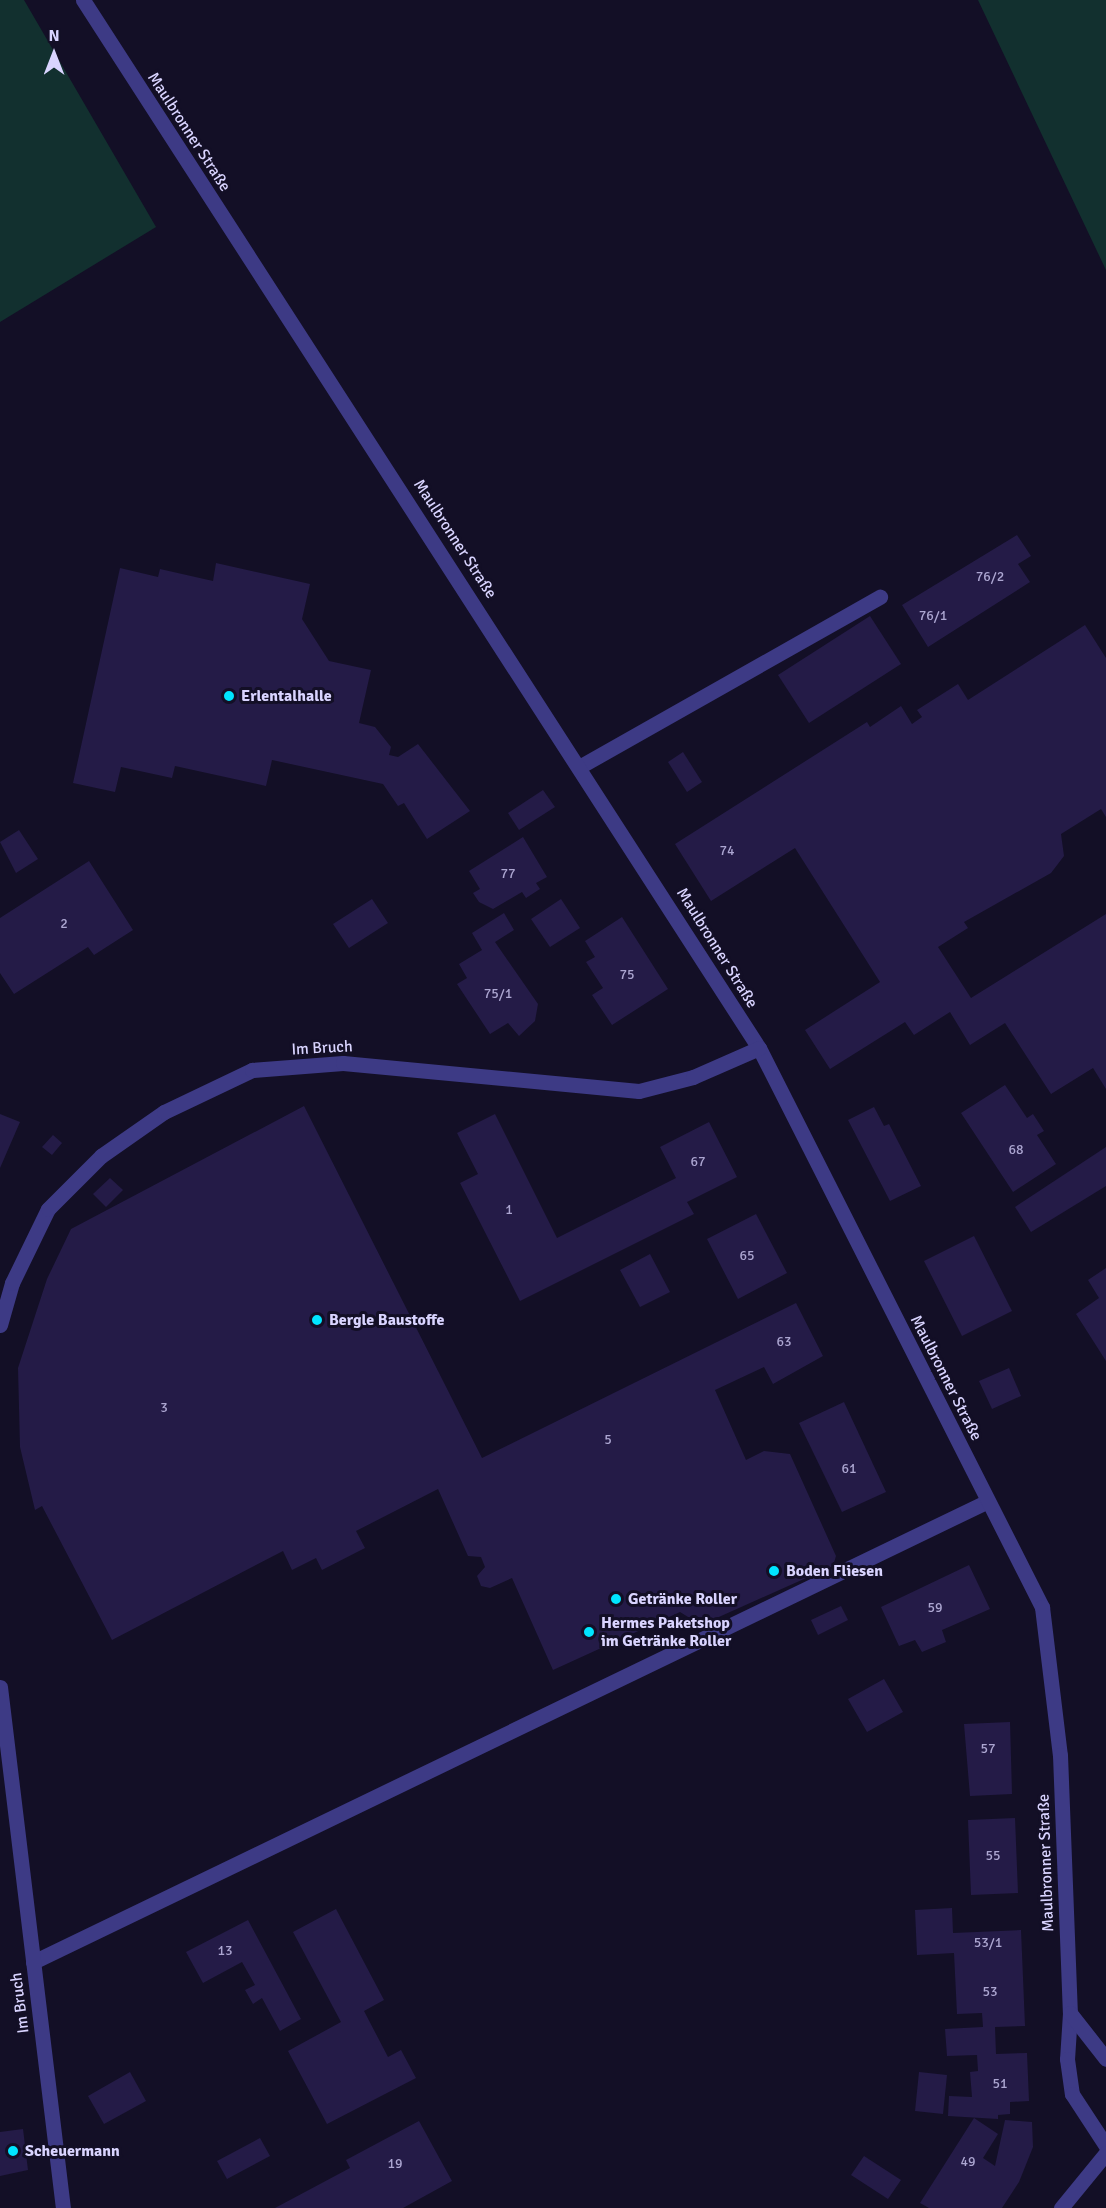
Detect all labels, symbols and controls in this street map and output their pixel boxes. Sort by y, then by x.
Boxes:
north arrow [24,24,84,84]
text: N [48,26,60,46]
street label: Maulbronner Straße [143,69,235,195]
street label: Maulbronner Straße [409,476,501,602]
house number: 76/2 [976,569,1004,585]
house number: 76/1 [919,608,947,624]
place label: Erlentalhalle [241,686,332,706]
marker: Erlentalhalle [222,689,236,703]
house number: 74 [719,843,735,859]
house number: 77 [500,866,516,882]
street label: Maulbronner Straße [672,884,762,1012]
house number: 2 [60,916,68,932]
house number: 75 [619,967,635,983]
house number: 75/1 [484,986,512,1002]
street label: Im Bruch [291,1037,353,1059]
house number: 68 [1008,1142,1024,1158]
house number: 67 [690,1154,706,1170]
house number: 1 [505,1202,513,1218]
house number: 65 [739,1248,755,1264]
place label: Bergle Baustoffe [329,1310,444,1330]
street label: Maulbronner Straße [906,1312,986,1444]
marker: Bergle Baustoffe [310,1313,324,1327]
house number: 63 [776,1334,792,1350]
house number: 3 [160,1400,168,1416]
house number: 5 [604,1432,612,1448]
house number: 61 [841,1461,857,1477]
place label: Boden Fliesen [786,1561,883,1581]
marker: Boden Fliesen [767,1564,781,1578]
place label: Getränke Roller [628,1589,737,1609]
marker: Getränke Roller [609,1592,623,1606]
house number: 59 [927,1600,943,1616]
place label: Hermes Paketshop im Getränke Roller [601,1613,731,1651]
marker: Hermes Paketshop im Getränke Roller [582,1625,596,1639]
house number: 57 [980,1741,996,1757]
street label: Maulbronner Straße [1034,1794,1058,1932]
house number: 55 [985,1848,1001,1864]
house number: 53/1 [974,1935,1002,1951]
house number: 13 [217,1943,233,1959]
street label: Im Bruch [7,1971,33,2035]
house number: 53 [982,1984,998,2000]
house number: 51 [992,2076,1008,2092]
place label: Scheuermann [25,2141,120,2161]
marker: Scheuermann [6,2144,20,2158]
house number: 49 [960,2154,976,2170]
house number: 19 [387,2156,403,2172]

